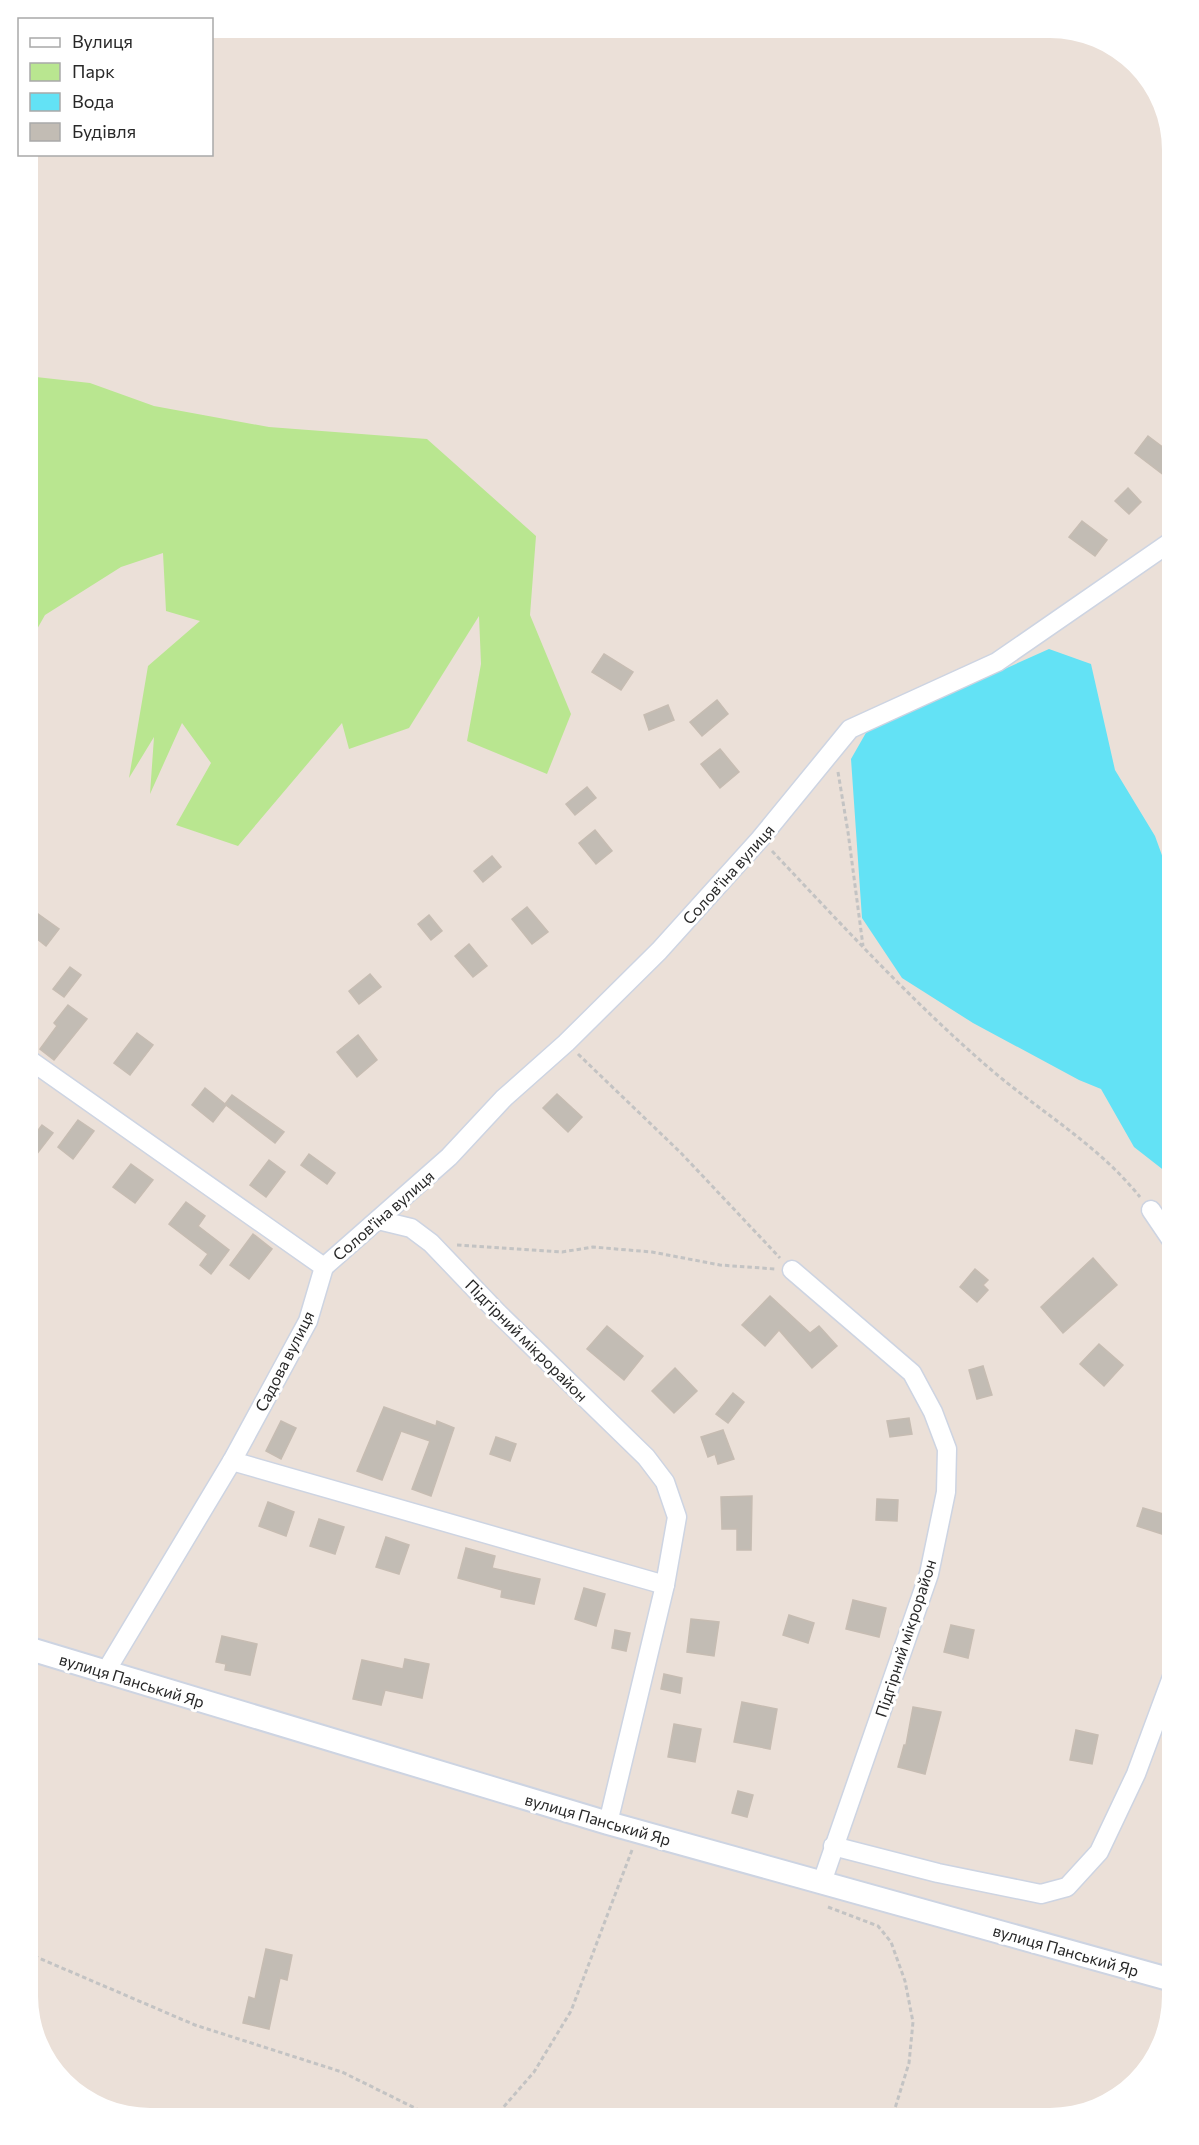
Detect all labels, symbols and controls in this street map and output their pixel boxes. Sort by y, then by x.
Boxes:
legend [18,18,213,156]
text: Вулиця [72,30,133,52]
text: Парк [72,60,115,82]
text: Вода [72,90,114,112]
text: Будівля [72,120,136,142]
street label: Солов'їна вулиця [678,820,778,928]
street label: Солов'їна вулиця [329,1166,437,1264]
street label: Підгірний мікрорайон [462,1275,592,1405]
street label: Садова вулиця [250,1308,318,1414]
street label: Підгірний мікрорайон [870,1557,940,1719]
street label: вулиця Панський Яр [57,1649,207,1711]
street label: вулиця Панський Яр [523,1789,673,1849]
street label: вулиця Панський Яр [991,1920,1141,1980]

